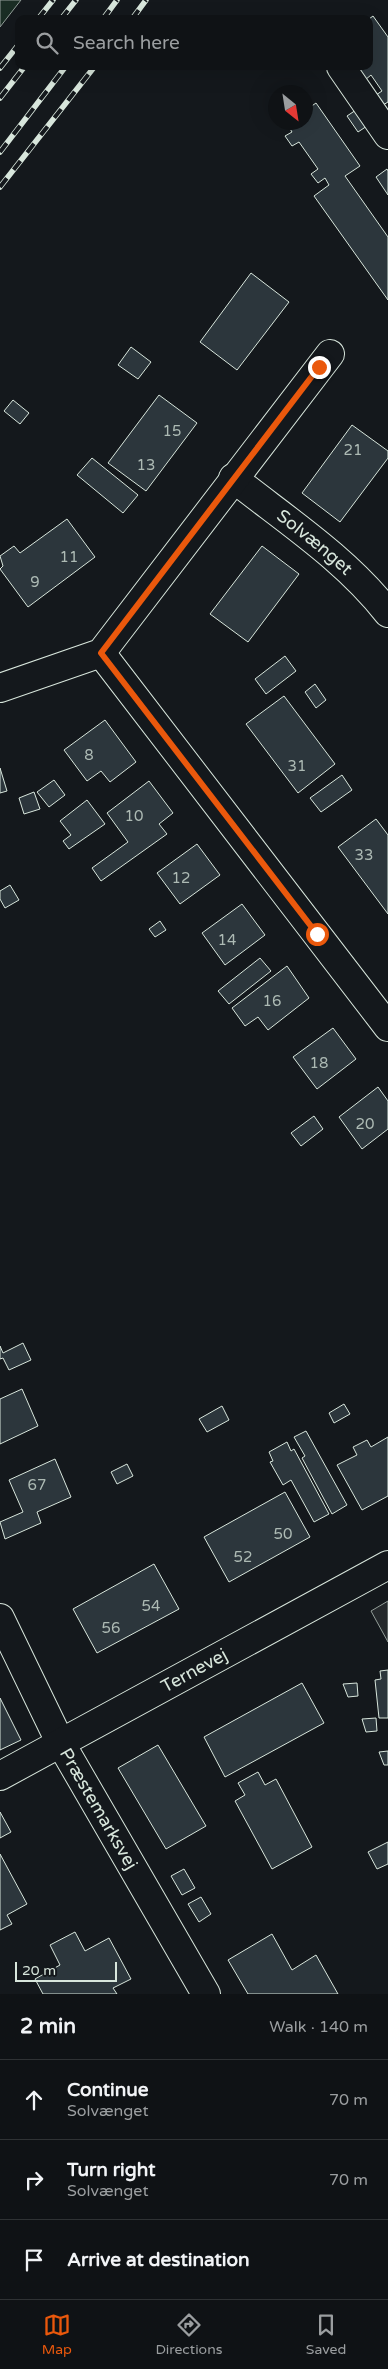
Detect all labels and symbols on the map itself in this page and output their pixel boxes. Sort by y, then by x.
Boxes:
north arrow [268,85,313,130]
route end [308,356,331,379]
house number: 15 [163,422,181,440]
house number: 21 [344,441,362,459]
house number: 13 [137,456,155,474]
street label: Solvænget [272,505,358,580]
house number: 11 [60,548,78,566]
house number: 9 [30,573,40,591]
house number: 8 [84,746,94,764]
house number: 31 [288,757,306,775]
house number: 10 [125,807,143,825]
house number: 33 [355,846,373,864]
house number: 12 [172,869,190,887]
route start [306,923,329,946]
house number: 14 [218,931,236,949]
house number: 16 [263,992,281,1010]
house number: 18 [310,1054,328,1072]
house number: 20 [356,1115,374,1133]
house number: 67 [28,1476,46,1494]
house number: 50 [274,1525,292,1543]
house number: 52 [234,1548,252,1566]
house number: 54 [142,1597,160,1615]
house number: 56 [102,1619,120,1637]
street label: Ternevej [157,1644,231,1697]
street label: Præstemarksvej [55,1744,143,1874]
scale bar [15,1959,118,1982]

